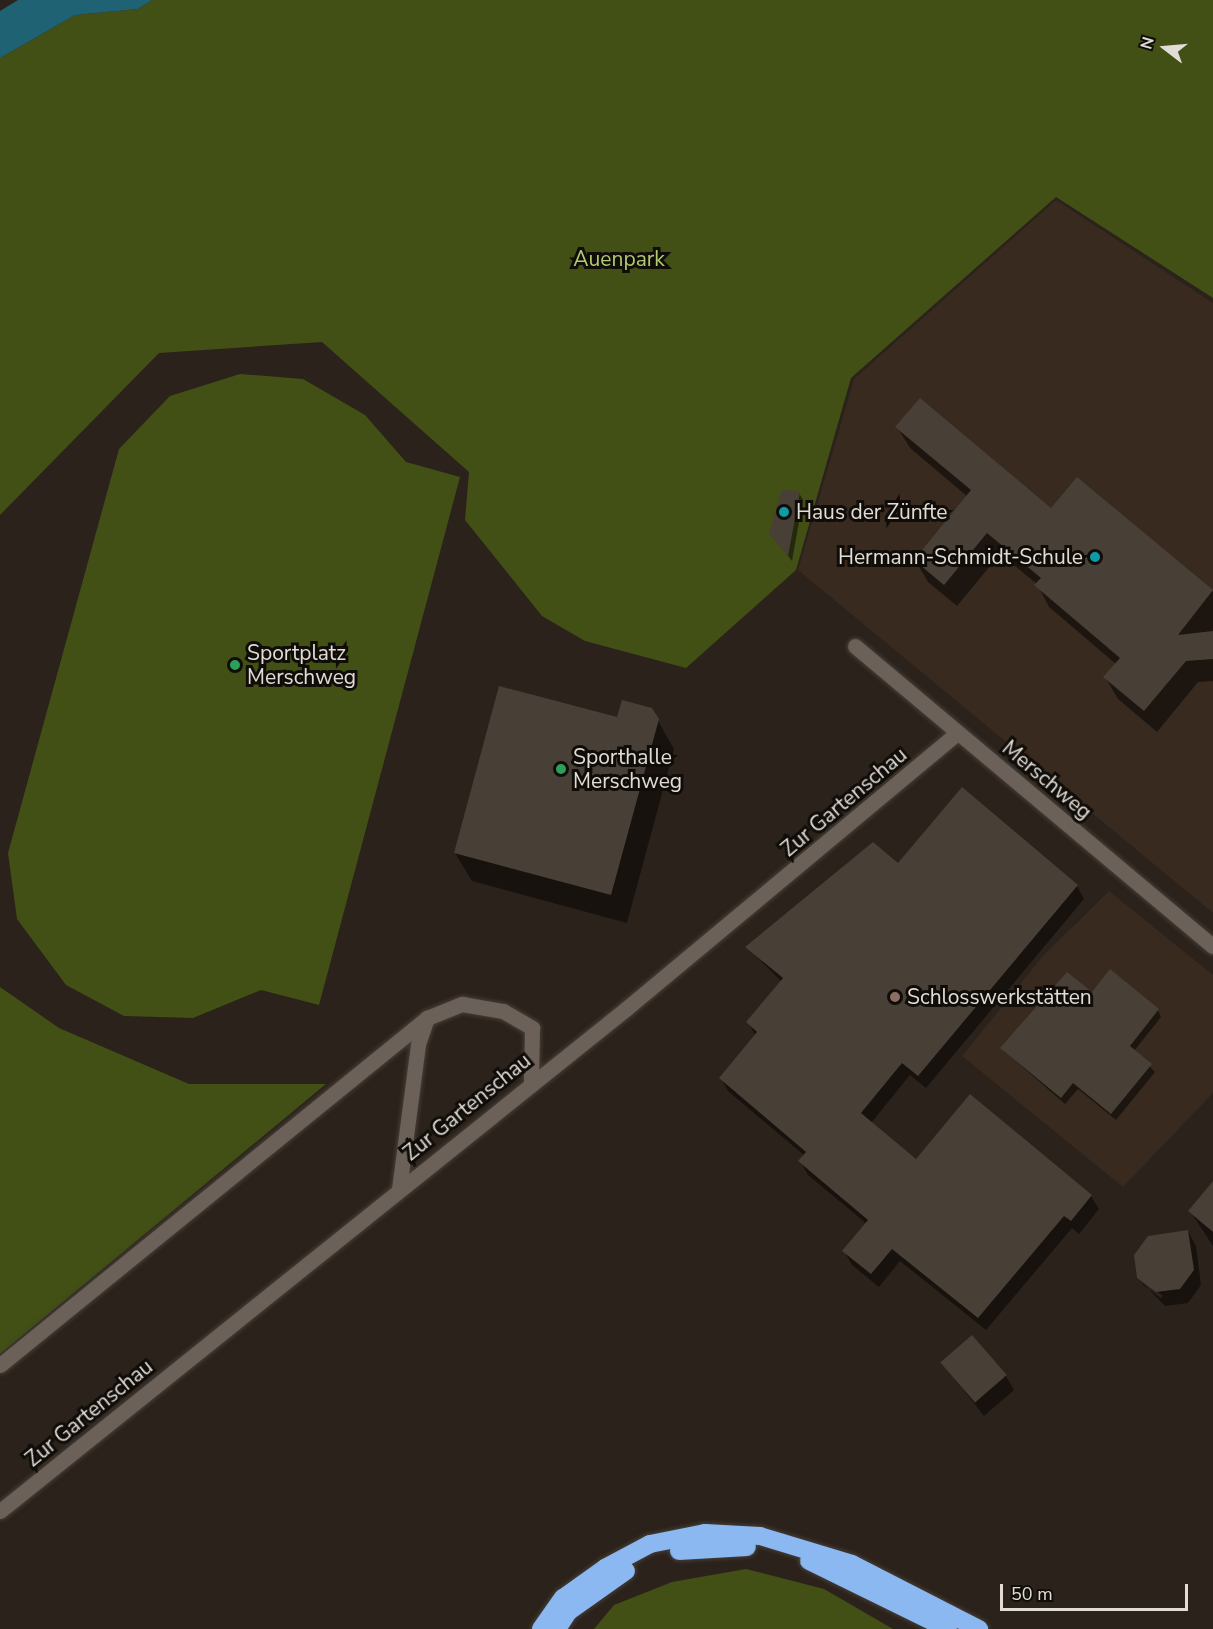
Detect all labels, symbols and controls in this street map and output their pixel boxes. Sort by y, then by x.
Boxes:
north arrow [1135,18,1195,78]
text: N [1135,34,1160,52]
park label: Auenpark [573,246,665,272]
place label: Haus der Zünfte [796,499,947,525]
marker: Haus der Zünfte [777,505,791,519]
place label: Hermann-Schmidt-Schule [838,544,1083,570]
marker: Hermann-Schmidt-Schule [1088,550,1102,564]
place label: Sportplatz Merschweg [247,640,356,690]
marker: Sportplatz Merschweg [228,658,242,672]
street label: Merschweg [997,735,1097,825]
street label: Zur Gartenschau [776,742,912,862]
place label: Sporthalle Merschweg [573,744,682,794]
marker: Sporthalle Merschweg [554,762,568,776]
place label: Schlosswerkstätten [907,984,1092,1010]
marker: Schlosswerkstätten [888,990,902,1004]
street label: Zur Gartenschau [398,1048,536,1166]
street label: Zur Gartenschau [20,1354,158,1472]
scale bar [1003,1572,1190,1610]
text: 50 m [1011,1582,1053,1606]

